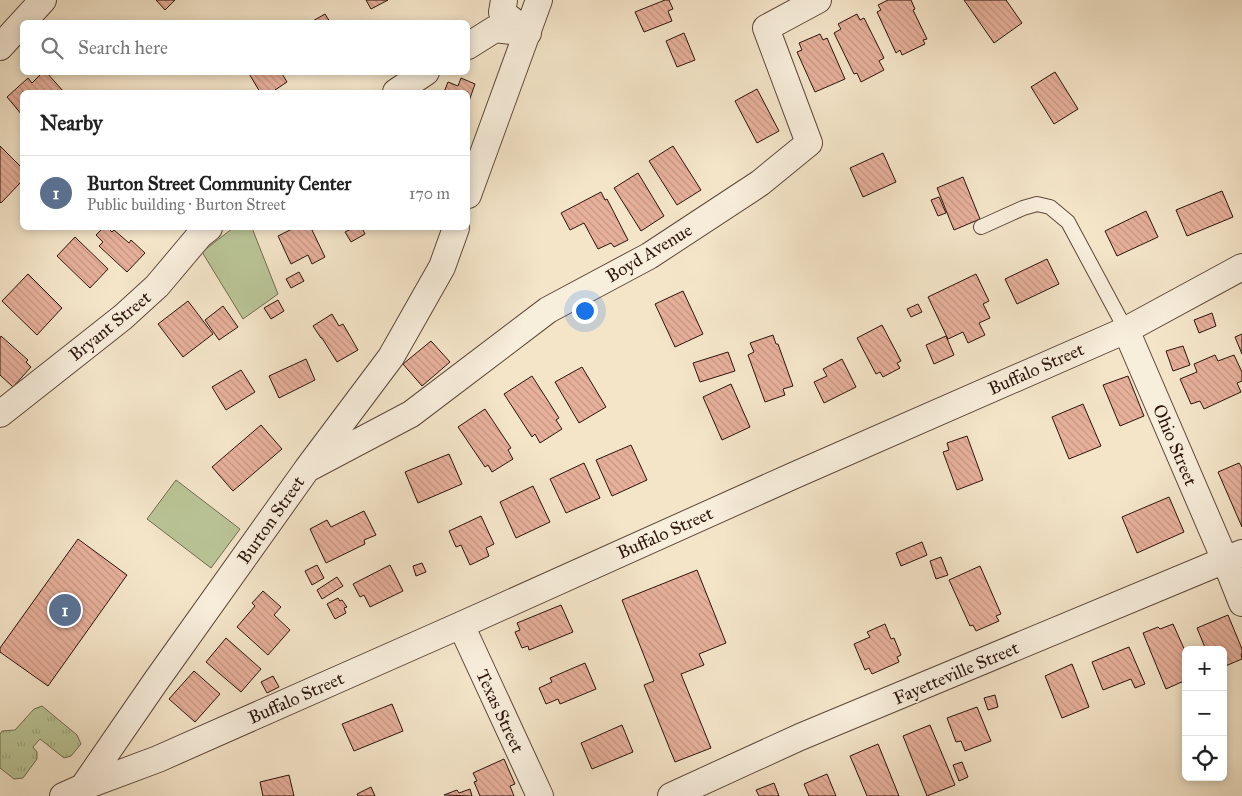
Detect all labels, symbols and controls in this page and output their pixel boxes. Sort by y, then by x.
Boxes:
search box [20,20,470,75]
icon: search [38,34,66,62]
text: Search here [78,36,168,59]
text: Nearby [40,110,103,136]
text: Burton Street Community Center [87,172,351,195]
text: 1 [53,184,59,203]
text: 170 m [409,184,450,203]
text: Public building · Burton Street [87,195,286,214]
street label: Boyd Avenue [602,219,696,287]
street label: Bryant Street [65,286,156,366]
your location [572,298,598,324]
street label: Buffalo Street [985,338,1088,400]
street label: Ohio Street [1148,401,1202,490]
street label: Burton Street [233,471,310,568]
street label: Buffalo Street [614,502,717,564]
pin: 1 [49,591,81,629]
street label: Fayetteville Street [890,636,1023,709]
map controls [1182,646,1227,781]
button: + [1182,646,1227,691]
street label: Texas Street [471,666,529,757]
street label: Buffalo Street [245,667,348,729]
button: − [1182,691,1227,736]
button: locate [1182,736,1227,781]

